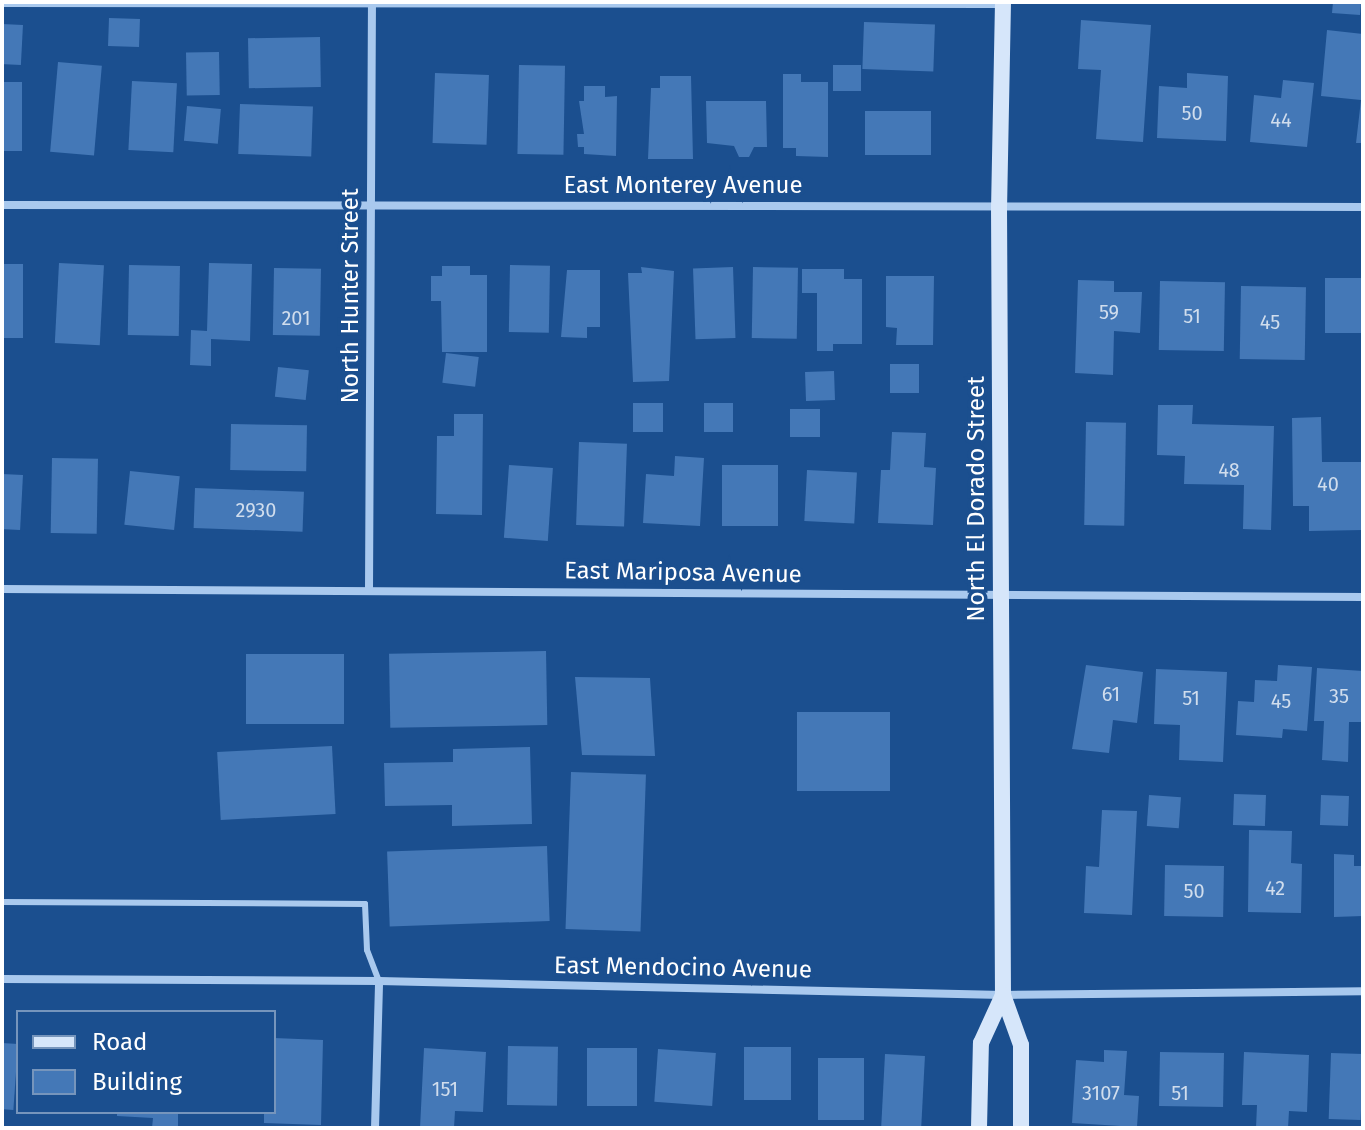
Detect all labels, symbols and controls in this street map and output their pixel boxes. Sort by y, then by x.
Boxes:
house number: 50 [1181,101,1203,125]
house number: 44 [1270,108,1292,132]
street label: East Monterey Avenue [563,172,803,200]
street label: North Hunter Street [337,188,365,404]
house number: 59 [1099,300,1119,324]
house number: 51 [1183,304,1201,328]
house number: 201 [281,306,311,330]
house number: 45 [1260,310,1280,334]
street label: North El Dorado Street [963,376,991,622]
house number: 48 [1218,458,1240,482]
house number: 40 [1317,472,1339,496]
house number: 2930 [236,498,276,522]
street label: East Mariposa Avenue [564,557,802,589]
house number: 61 [1102,682,1120,706]
house number: 35 [1329,684,1349,708]
house number: 51 [1182,686,1200,710]
house number: 45 [1271,689,1291,713]
house number: 42 [1265,876,1285,900]
house number: 50 [1183,879,1205,903]
street label: East Mendocino Avenue [554,951,812,985]
legend [16,1010,276,1114]
text: Road [92,1028,147,1056]
text: Building [92,1068,182,1096]
house number: 151 [432,1077,458,1101]
house number: 3107 [1082,1081,1120,1105]
house number: 51 [1171,1081,1189,1105]

